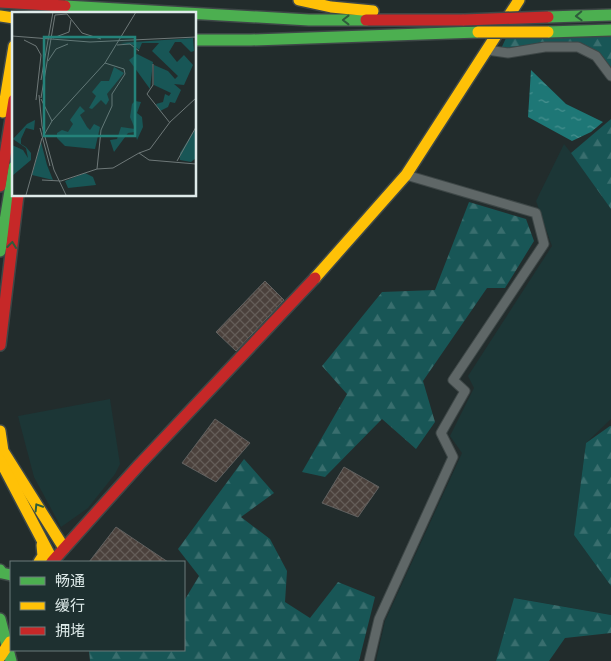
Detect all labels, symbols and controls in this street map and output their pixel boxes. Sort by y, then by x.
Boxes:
one-way arrow [575,11,583,22]
inset map [12,12,196,196]
one-way arrow [341,15,349,25]
one-way arrow [6,240,17,248]
one-way arrow [35,503,44,512]
legend [10,561,185,651]
text: 畅通 [55,571,85,590]
text: 缓行 [55,596,85,615]
text: 拥堵 [55,621,85,640]

